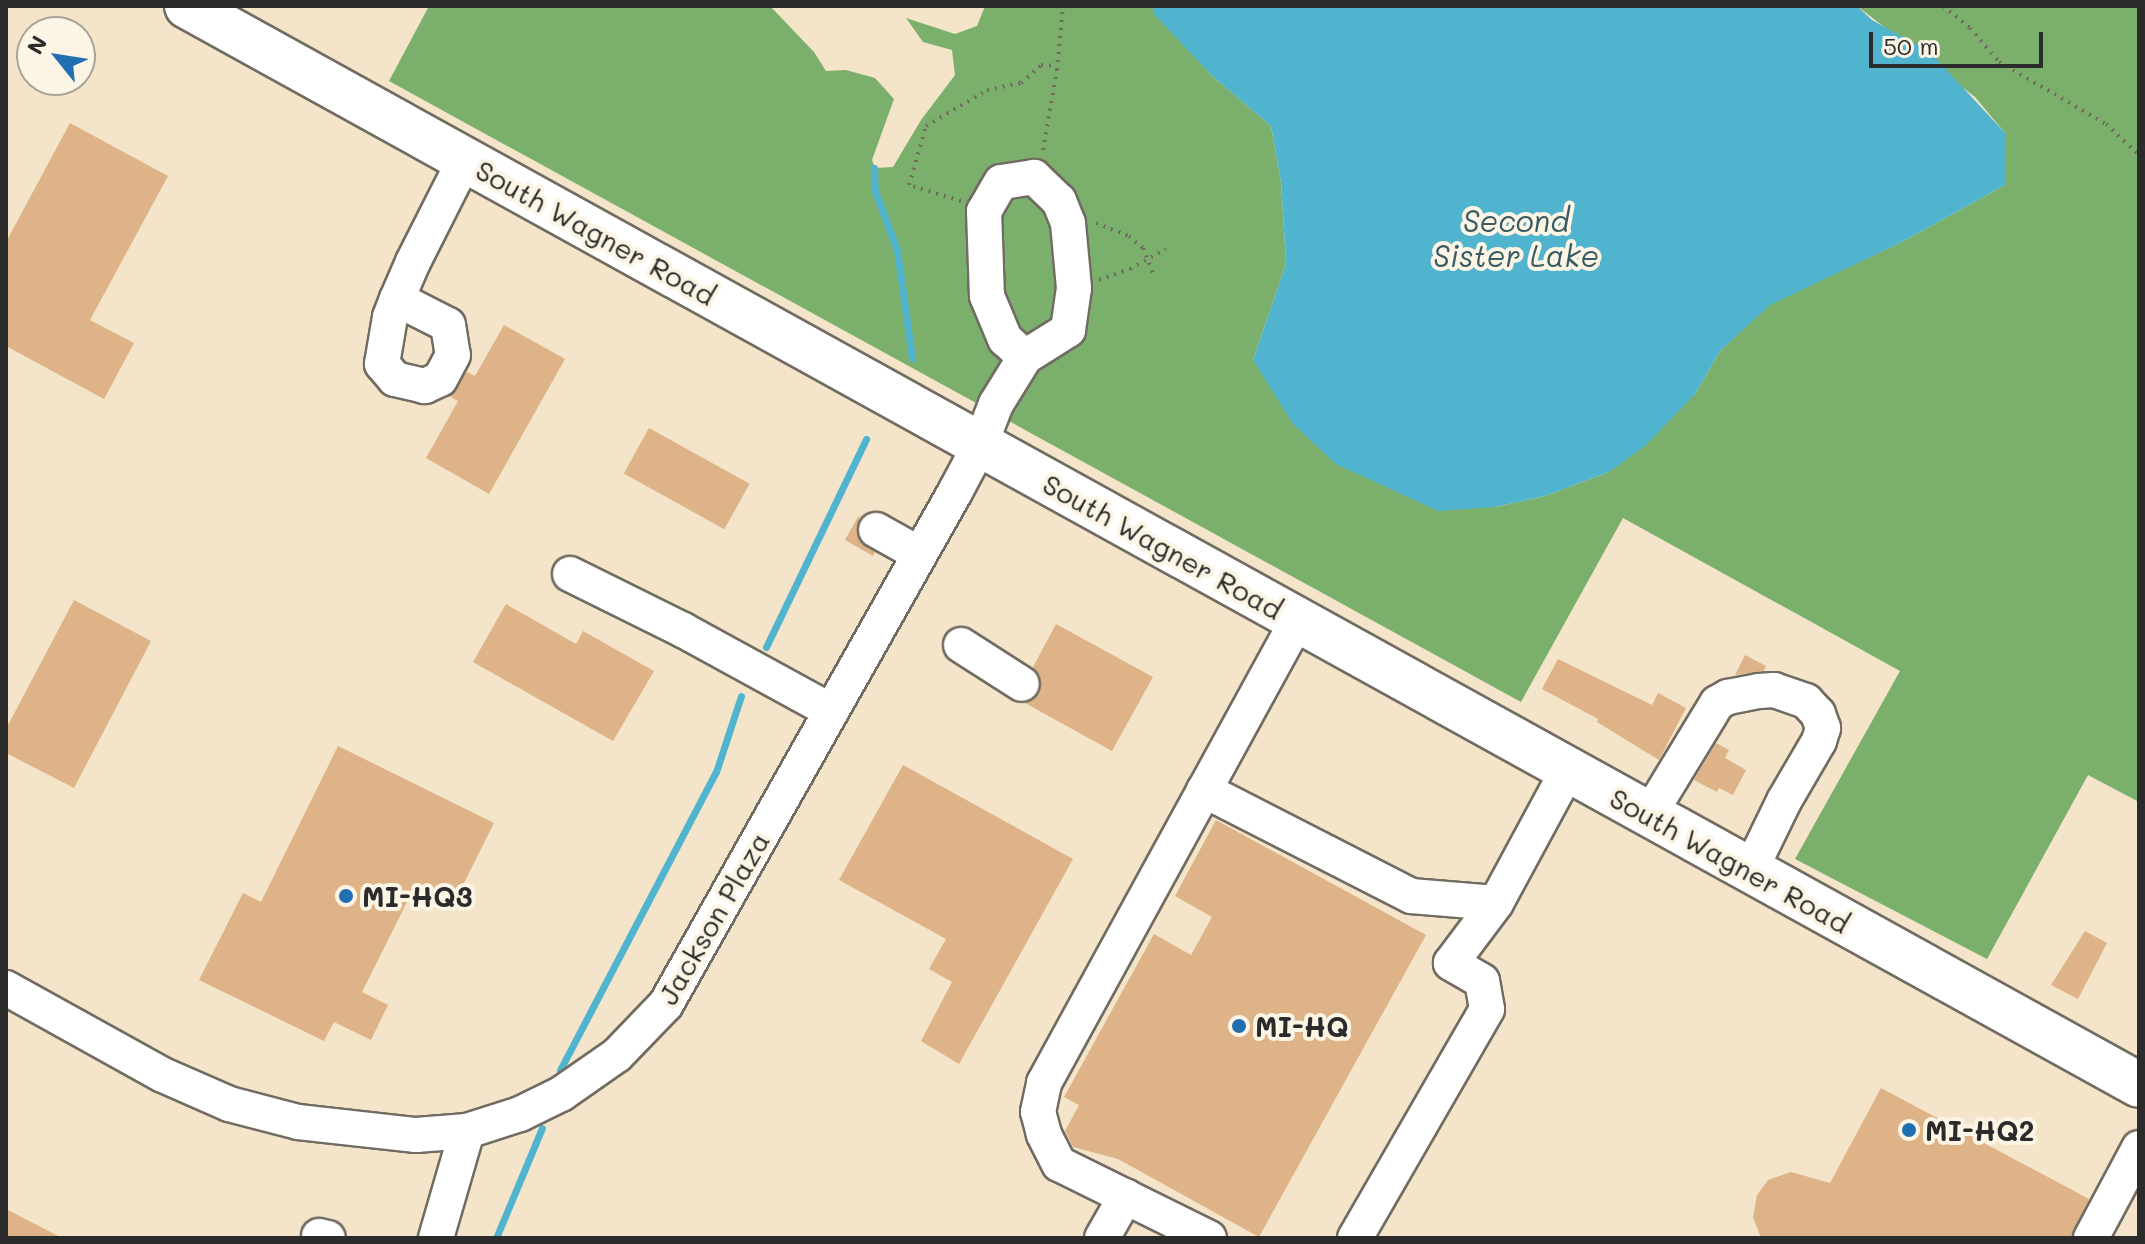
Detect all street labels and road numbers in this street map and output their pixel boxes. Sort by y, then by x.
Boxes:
street label: South Wagner Road [470,152,722,312]
street label: South Wagner Road [1037,466,1289,626]
street label: South Wagner Road [1604,780,1856,940]
street label: Jackson Plaza [650,826,776,1010]

